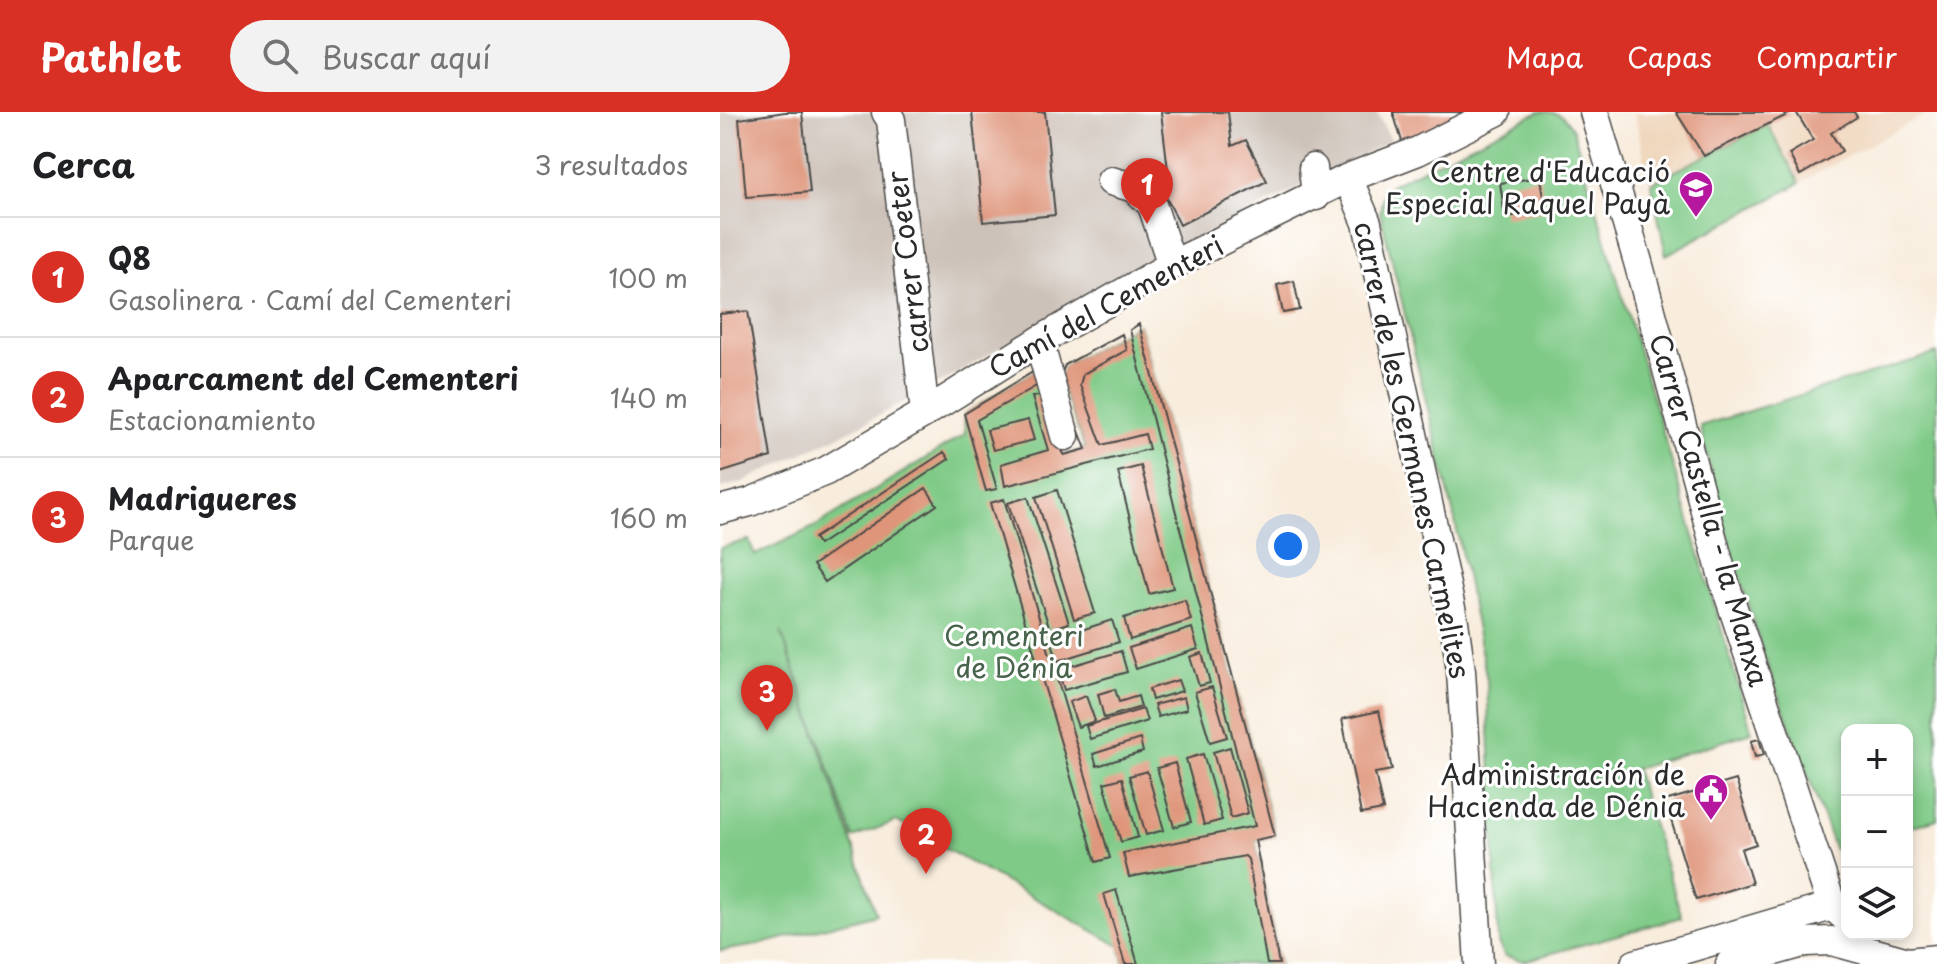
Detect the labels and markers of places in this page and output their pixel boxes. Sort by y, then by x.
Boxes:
place label: Centre d'Educació Especial Raquel Payà [1385,149,1670,224]
pin: 1 [1121,158,1173,224]
school or university icon: Centre d'Educació Especial Raquel Payà [1677,169,1715,219]
pin: 3 [741,665,793,731]
place label: Administración de Hacienda de Dénia [1427,752,1685,827]
public building icon: Administración de Hacienda de Dénia [1692,772,1730,822]
pin: 2 [900,808,952,874]

